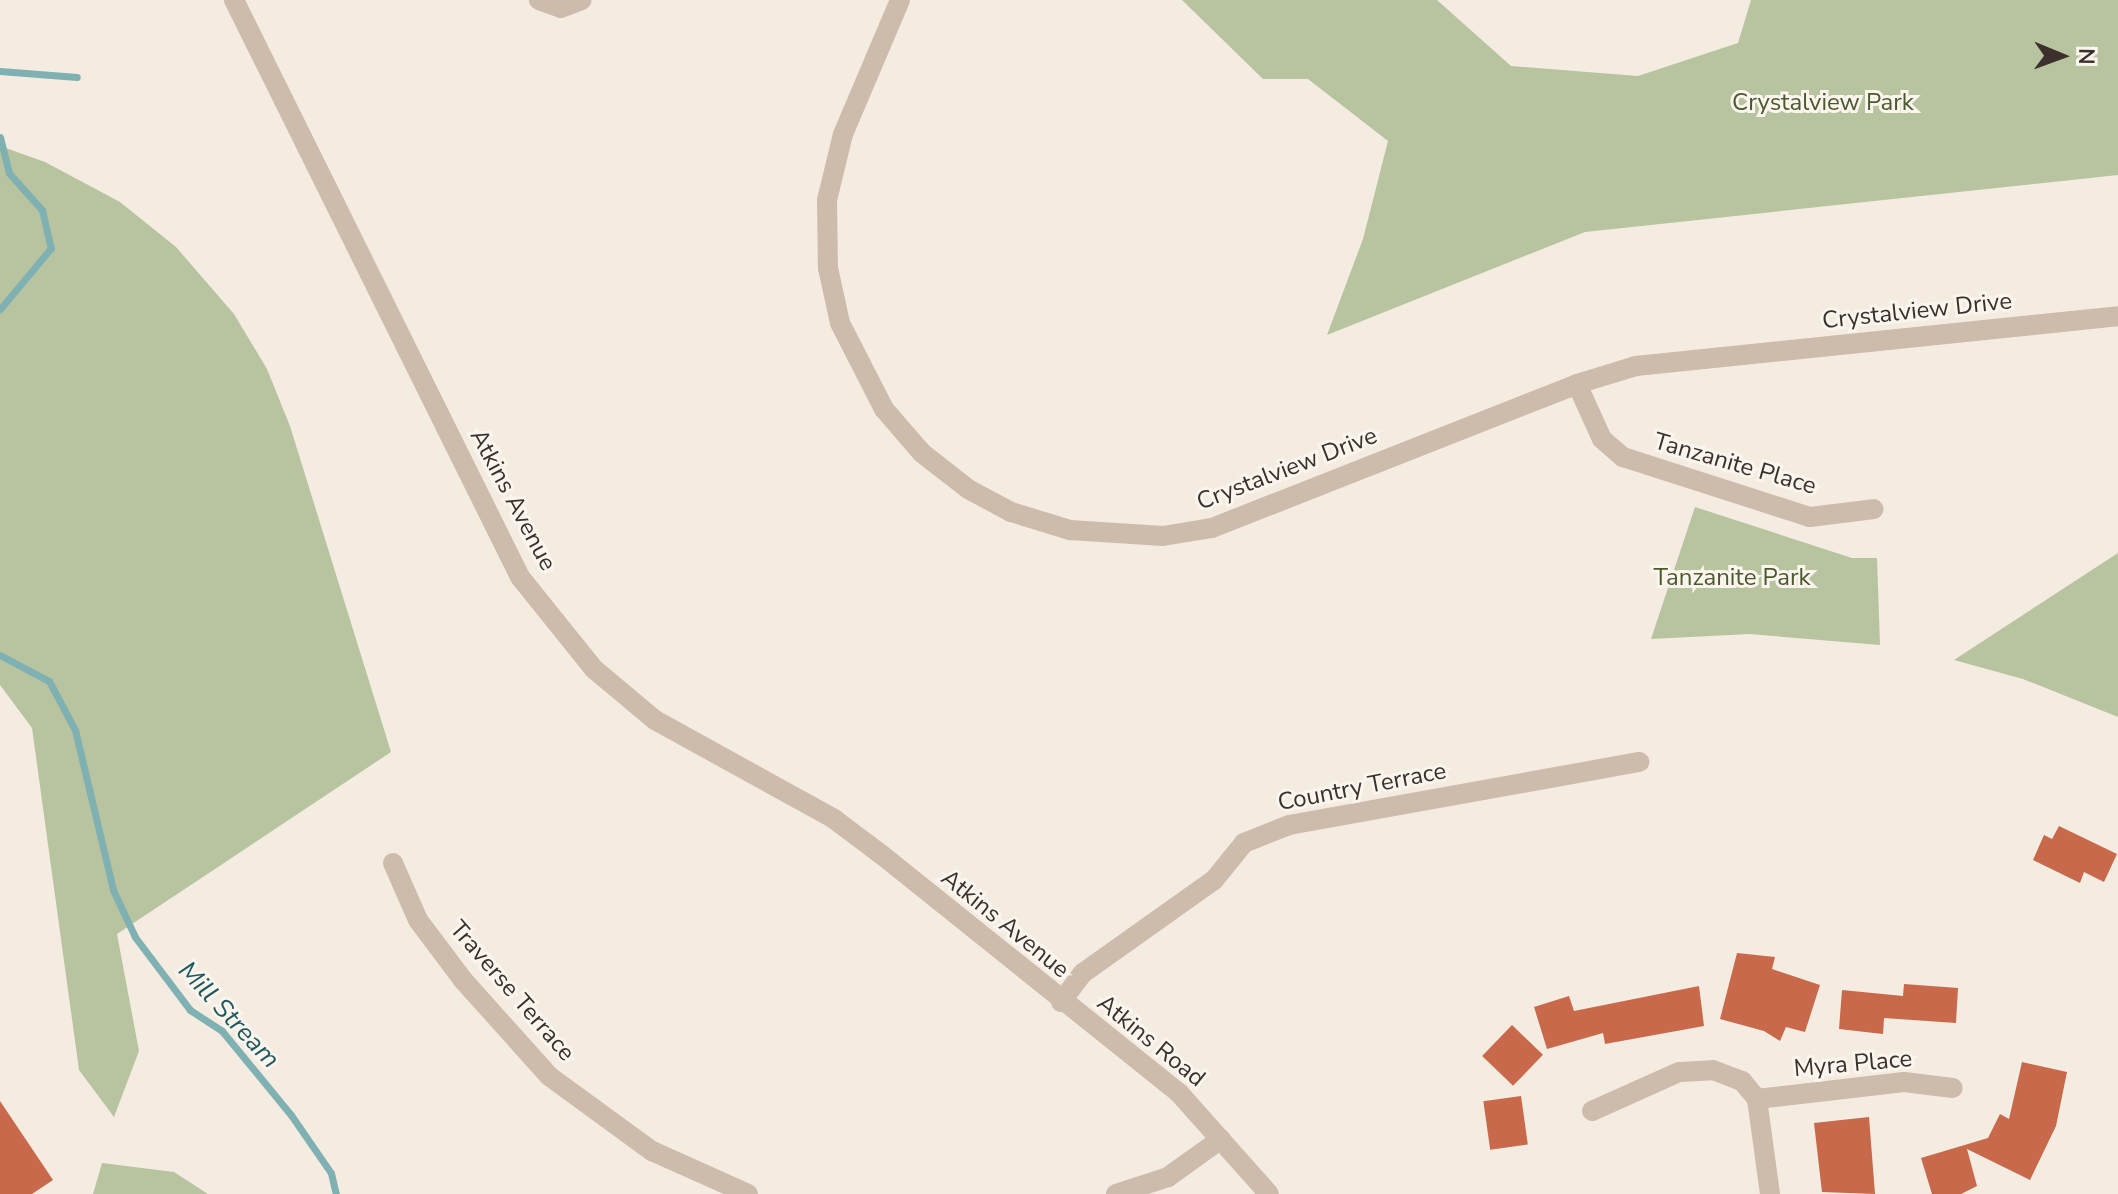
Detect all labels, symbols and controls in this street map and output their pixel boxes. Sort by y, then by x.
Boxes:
north arrow [2022,16,2102,96]
text: N [2071,48,2101,65]
park label: Crystalview Park [1732,89,1914,117]
street label: Crystalview Drive [1821,287,2013,335]
street label: Crystalview Drive [1193,421,1381,517]
street label: Atkins Avenue [464,424,562,576]
street label: Tanzanite Place [1650,427,1820,501]
park label: Tanzanite Park [1653,564,1811,592]
street label: Country Terrace [1275,757,1449,817]
street label: Atkins Avenue [935,864,1075,984]
street label: Traverse Terrace [443,915,581,1067]
water label: Mill Stream [172,955,286,1075]
street label: Atkins Road [1091,989,1211,1093]
street label: Myra Place [1793,1044,1913,1084]

